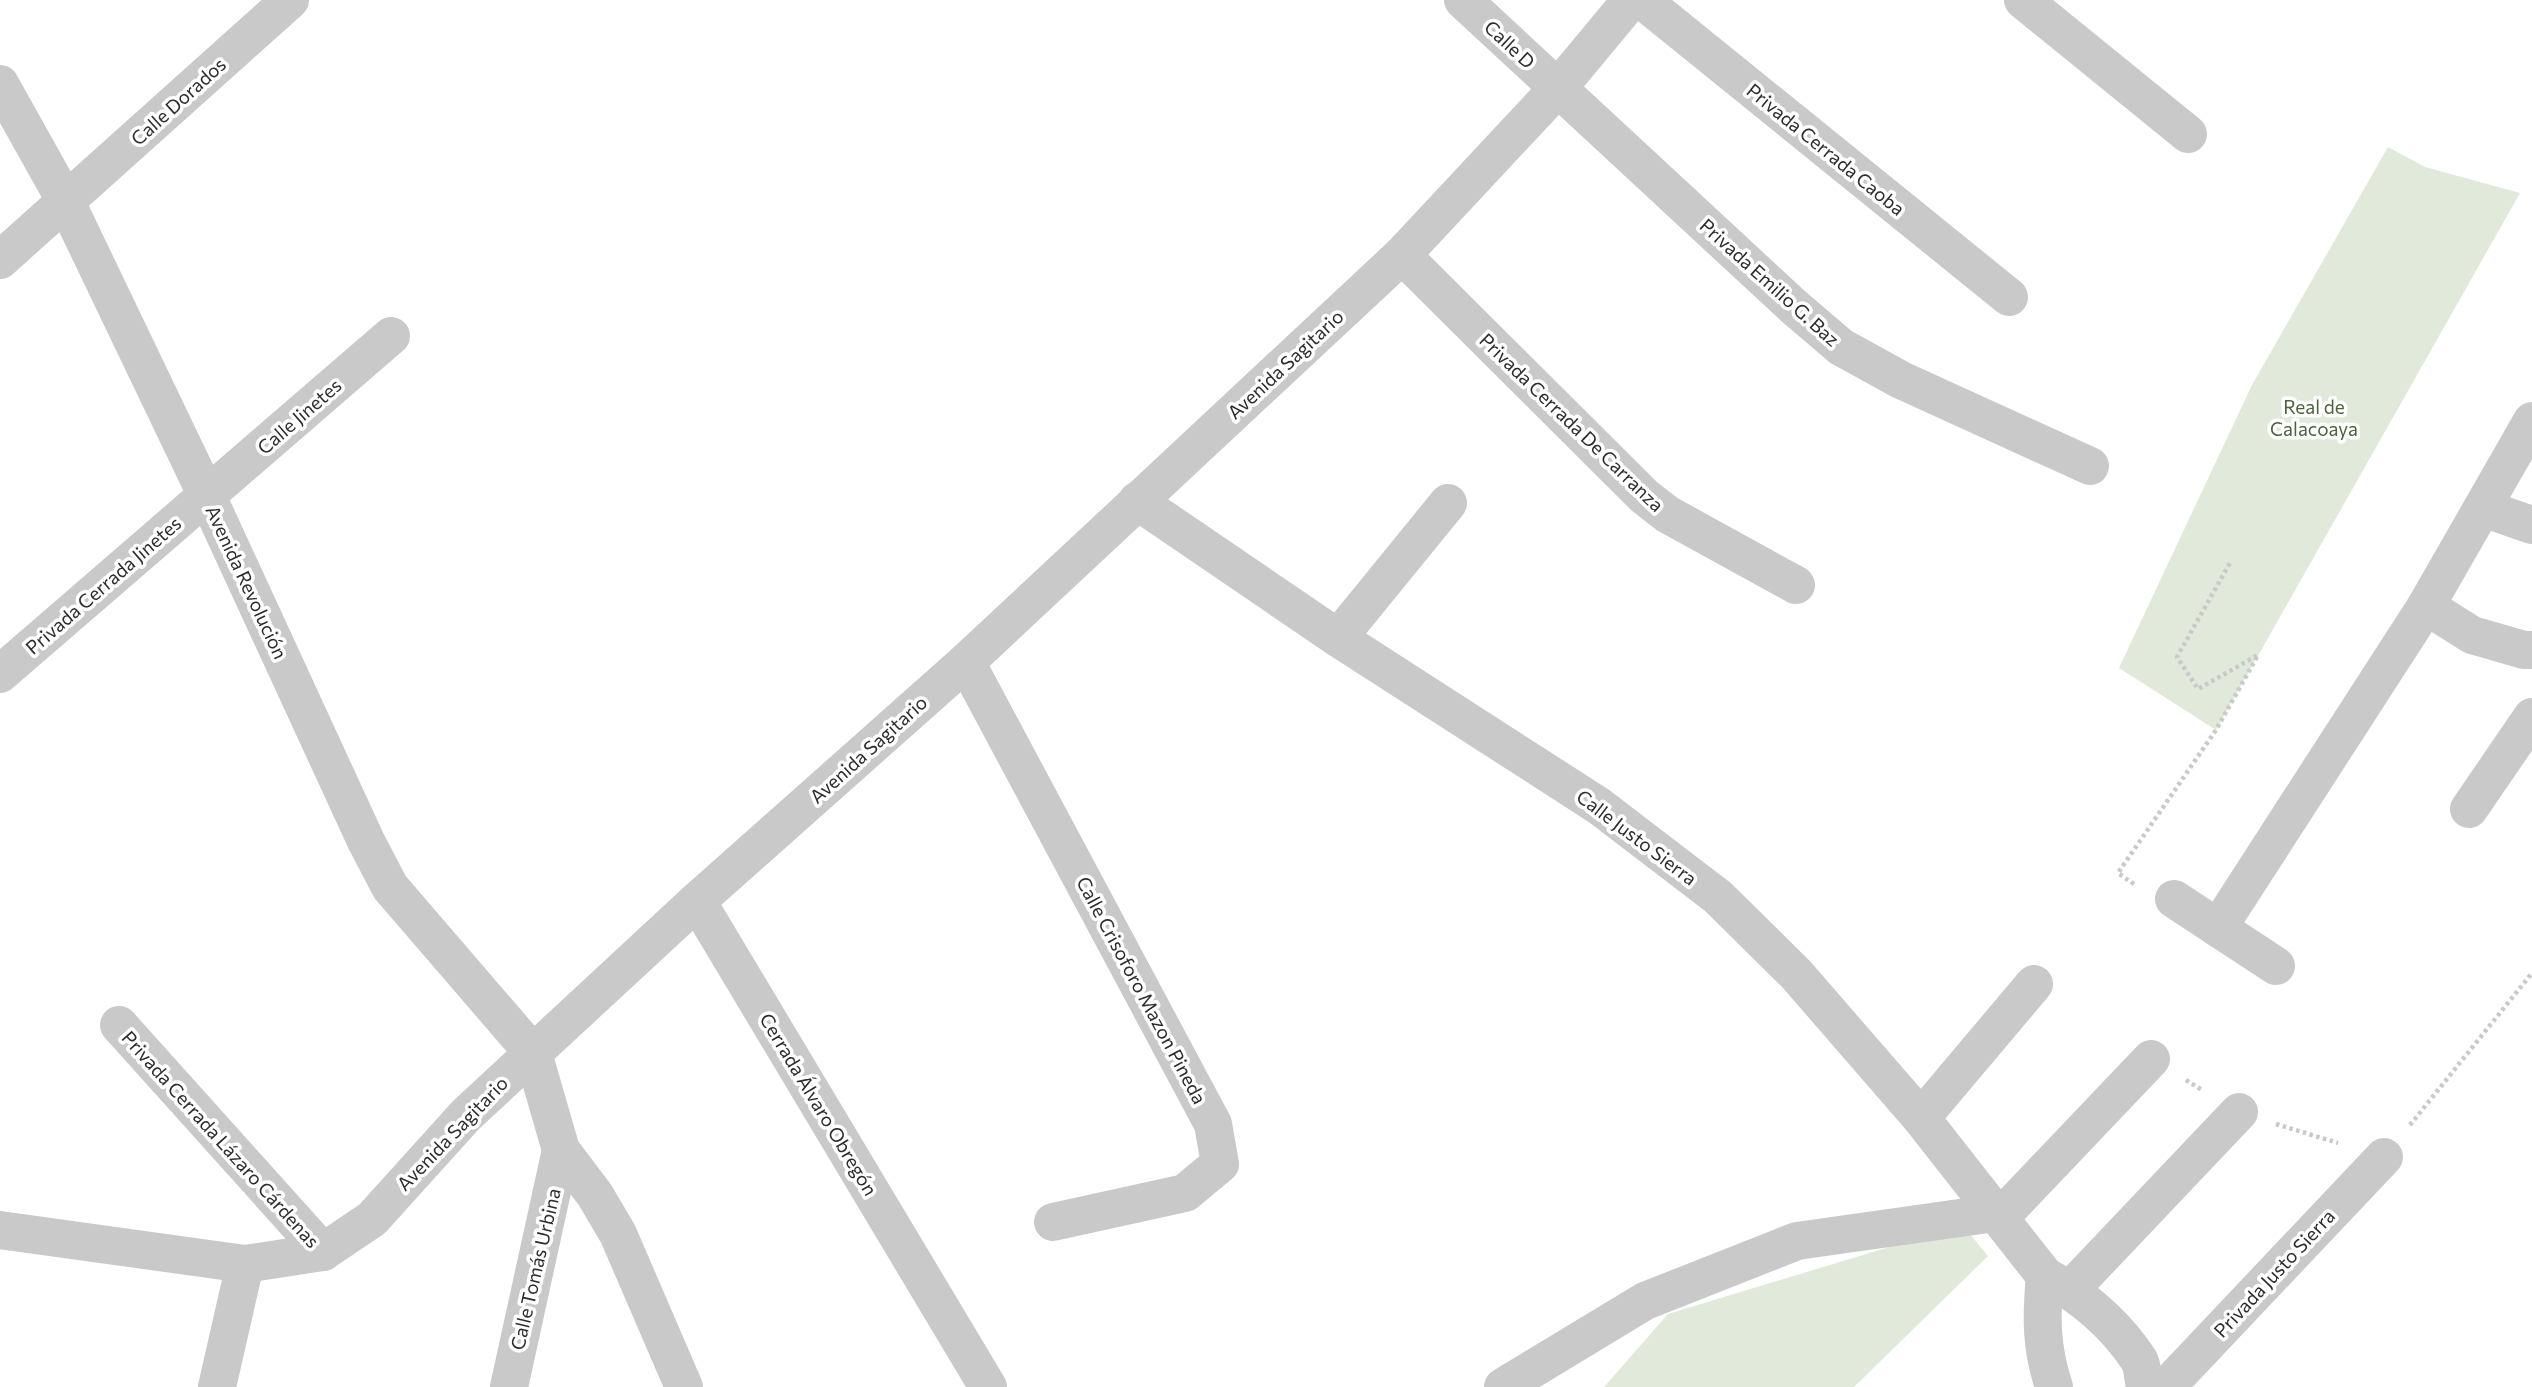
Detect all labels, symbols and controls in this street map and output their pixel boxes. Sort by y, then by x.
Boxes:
street label: Calle D [1480,15,1540,73]
street label: Calle Dorados [126,52,230,150]
street label: Privada Cerrada Caoba [1742,78,1910,220]
street label: Privada Emilio G. Baz [1696,213,1844,351]
street label: Avenida Sagitario [1222,304,1348,424]
street label: Privada Cerrada De Carranza [1475,328,1669,516]
street label: Calle Jinetes [252,373,346,459]
park label: Real de Calacoaya [2270,395,2358,440]
street label: Avenida Revolución [201,502,293,662]
street label: Privada Cerrada Jinetes [21,511,185,659]
street label: Avenida Sagitario [805,690,931,808]
street label: Calle Justo Sierra [1572,784,1702,890]
street label: Calle Crisoforo Mazon Pineda [1072,872,1212,1108]
street label: Cerrada Álvaro Obregón [755,1009,883,1199]
street label: Privada Cerrada Lázaro Cárdenas [117,1026,325,1252]
street label: Avenida Sagitario [392,1071,512,1195]
street label: Calle Tomás Urbina [505,1186,565,1352]
street label: Privada Justo Sierra [2209,1204,2339,1342]

